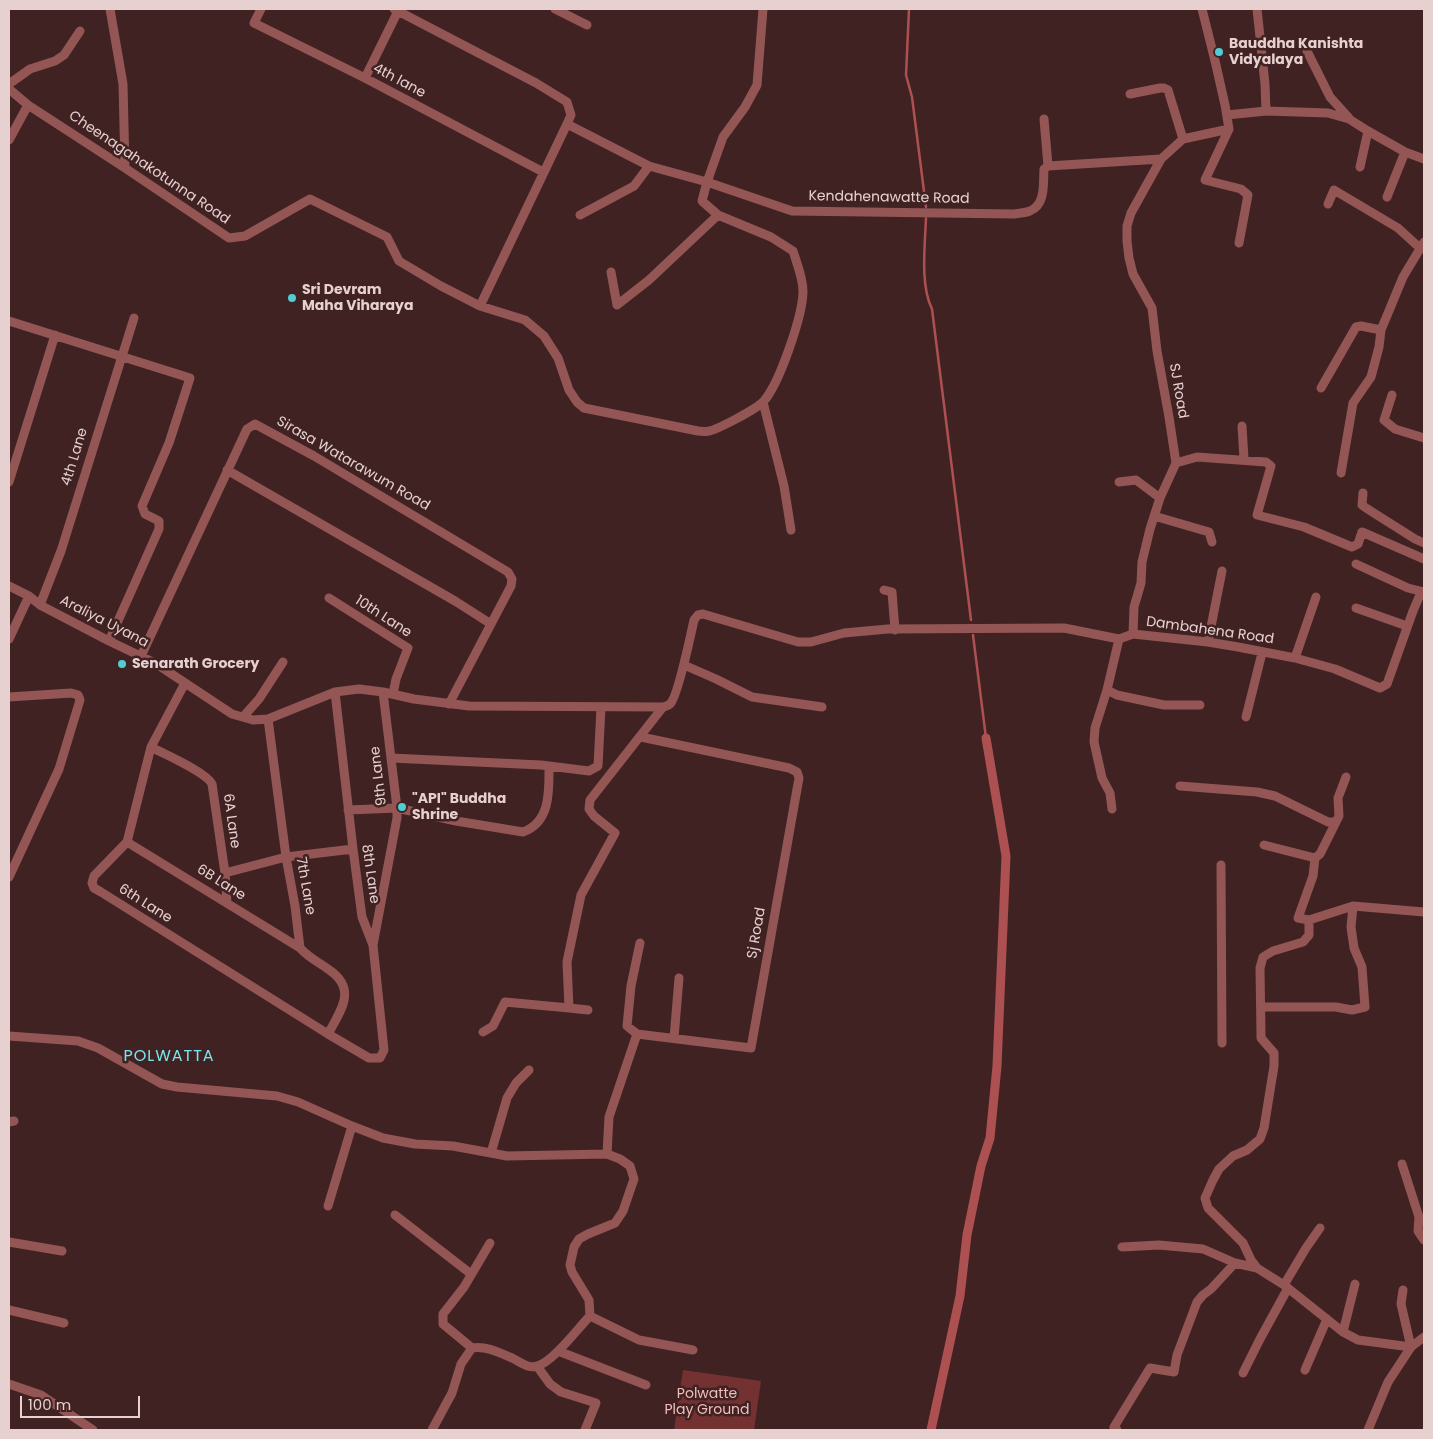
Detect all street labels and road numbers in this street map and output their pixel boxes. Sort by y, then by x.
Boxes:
street label: 4th lane [370,60,428,102]
street label: Cheenagahakotunna Road [65,108,233,228]
street label: Kendahenawatte Road [808,188,970,208]
street label: SJ Road [1165,362,1191,420]
street label: Sirasa Watarawum Road [273,413,433,515]
street label: 4th Lane [58,426,92,488]
street label: Araliya Uyana [57,592,151,652]
street label: 10th Lane [351,592,415,642]
street label: Dambahena Road [1145,614,1275,648]
street label: 9th Lane [367,745,391,807]
street label: 6A Lane [219,792,243,850]
street label: 8th Lane [358,843,382,905]
street label: 7th Lane [292,856,318,916]
street label: 6B Lane [193,861,249,905]
street label: 6th Lane [115,881,175,927]
street label: Sj Road [744,906,770,960]

